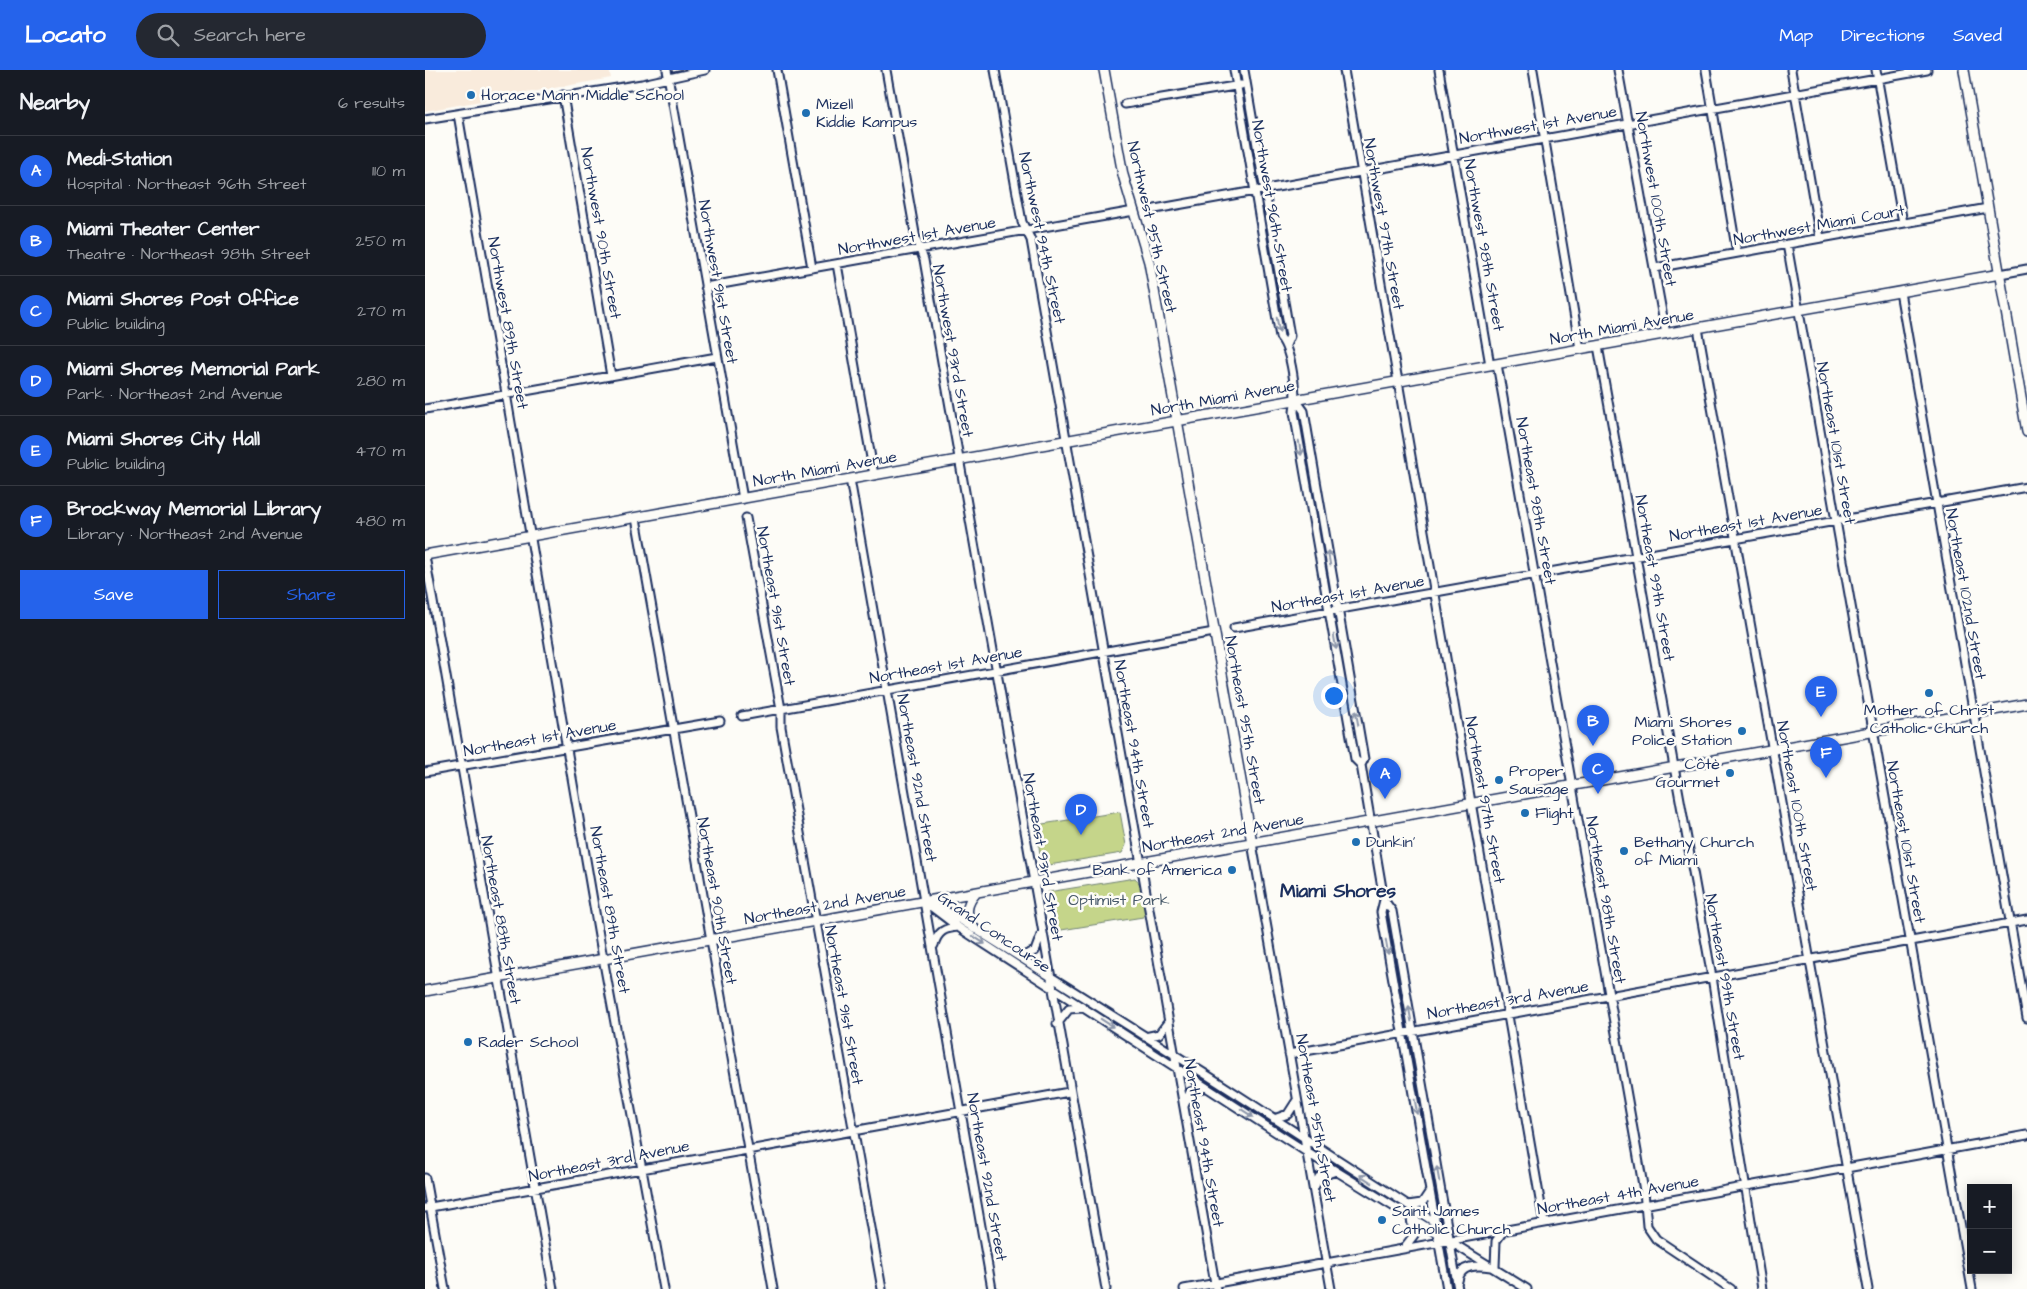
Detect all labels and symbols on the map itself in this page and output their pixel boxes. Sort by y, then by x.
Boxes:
place label: Horace Mann Middle School [481,84,684,106]
marker: Horace Mann Middle School [465,89,477,101]
place label: Mizell Kiddie Kampus [816,93,917,133]
street label: Northwest 1st Avenue [1457,100,1619,150]
marker: Mizell Kiddie Kampus [800,107,812,119]
street label: Northwest 100th Street [1630,110,1682,289]
street label: Northwest 96th Street [1246,118,1298,294]
street label: Northwest 97th Street [1358,136,1410,312]
street label: Northwest 95th Street [1122,139,1183,315]
street label: Northwest 90th Street [575,145,627,321]
street label: Northwest 94th Street [1013,150,1071,326]
street label: Northwest 98th Street [1458,157,1510,333]
street label: Northwest 91st Street [693,198,743,366]
street label: Northwest Miami Court [1732,199,1907,251]
street label: Northwest 1st Avenue [836,211,998,261]
street label: Northwest 89th Street [482,235,534,411]
street label: Northwest 93rd Street [927,263,979,440]
street label: North Miami Avenue [1548,303,1696,350]
one-way arrow [1274,317,1284,333]
street label: Northeast 101st Street [1811,360,1861,526]
street label: North Miami Avenue [1149,374,1297,421]
street label: Northeast 98th Street [1510,416,1562,587]
one-way arrow [1296,440,1306,456]
street label: North Miami Avenue [751,445,899,492]
street label: Northeast 99th Street [1630,493,1681,663]
street label: Northeast 1st Avenue [1668,499,1825,547]
street label: Northeast 102nd Street [1940,507,1992,682]
street label: Northeast 91st Street [751,525,801,688]
one-way arrow [1324,550,1334,566]
street label: Northeast 1st Avenue [1270,570,1427,618]
street label: Northeast 95th Street [1219,634,1271,806]
one-way arrow [1330,634,1340,650]
street label: Northeast 1st Avenue [868,641,1025,689]
street label: Northeast 94th Street [1108,658,1160,830]
pin: E [1805,676,1837,717]
your location [1321,683,1347,709]
marker: Mother of Christ Catholic Church [1923,687,1935,699]
street label: Northeast 92nd Street [891,692,943,864]
place label: Mother of Christ Catholic Church [1864,699,1995,739]
pin: B [1577,705,1609,746]
one-way arrow [1352,710,1362,726]
place label: Miami Shores Police Station [1632,711,1732,751]
street label: Northeast 1st Avenue [462,714,619,762]
street label: Northeast 97th Street [1459,715,1511,886]
street label: Northeast 100th Street [1771,719,1823,893]
marker: Miami Shores Police Station [1736,725,1748,737]
pin: F [1810,737,1842,778]
pin: C [1582,753,1614,794]
place label: Côtè Gourmet [1655,753,1721,793]
pin: A [1369,758,1401,799]
street label: Northeast 101st Street [1881,759,1931,925]
place label: Proper Sausage [1509,760,1569,801]
marker: Côtè Gourmet [1724,767,1736,779]
street label: Northeast 93rd Street [1017,771,1069,943]
marker: Proper Sausage [1493,774,1505,786]
pin: D [1065,794,1097,835]
place label: Flight [1535,802,1574,825]
marker: Flight [1519,807,1531,819]
street label: Northeast 2nd Avenue [1140,808,1306,858]
street label: Northeast 98th Street [1580,815,1632,986]
street label: Northeast 90th Street [691,816,743,987]
street label: Northeast 89th Street [584,825,636,996]
place label: Dunkin' [1366,831,1415,853]
place label: Bethany Church of Miami [1634,831,1754,871]
street label: Northeast 88th Street [475,834,527,1007]
marker: Dunkin' [1350,836,1362,848]
marker: Bethany Church of Miami [1618,845,1630,857]
place label: Bank of America [1092,859,1222,881]
marker: Bank of America [1226,864,1238,876]
district label: Miami Shores [1280,878,1397,905]
street label: Northeast 2nd Avenue [742,880,908,930]
street label: Grand Concourse [933,886,1055,978]
park label: Optimist Park [1068,889,1170,911]
street label: Northeast 99th Street [1700,892,1751,1062]
street label: Northeast 91st Street [819,924,869,1087]
one-way arrow [971,935,985,945]
one-way arrow [1383,939,1393,955]
street label: Northeast 3rd Avenue [1426,975,1591,1025]
one-way arrow [1404,1007,1414,1023]
one-way arrow [1100,1017,1114,1028]
place label: Rader School [478,1031,578,1053]
street label: Northeast 95th Street [1290,1032,1342,1204]
marker: Rader School [462,1036,474,1048]
street label: Northeast 94th Street [1178,1057,1230,1229]
street label: Northeast 92nd Street [961,1091,1013,1263]
one-way arrow [1411,1099,1421,1115]
one-way arrow [1240,1108,1254,1118]
street label: Northeast 3rd Avenue [527,1135,692,1187]
one-way arrow [1432,1167,1442,1183]
street label: Northeast 4th Avenue [1536,1170,1701,1220]
one-way arrow [1360,1174,1374,1184]
place label: Saint James Catholic Church [1392,1200,1511,1240]
marker: Saint James Catholic Church [1376,1214,1388,1226]

